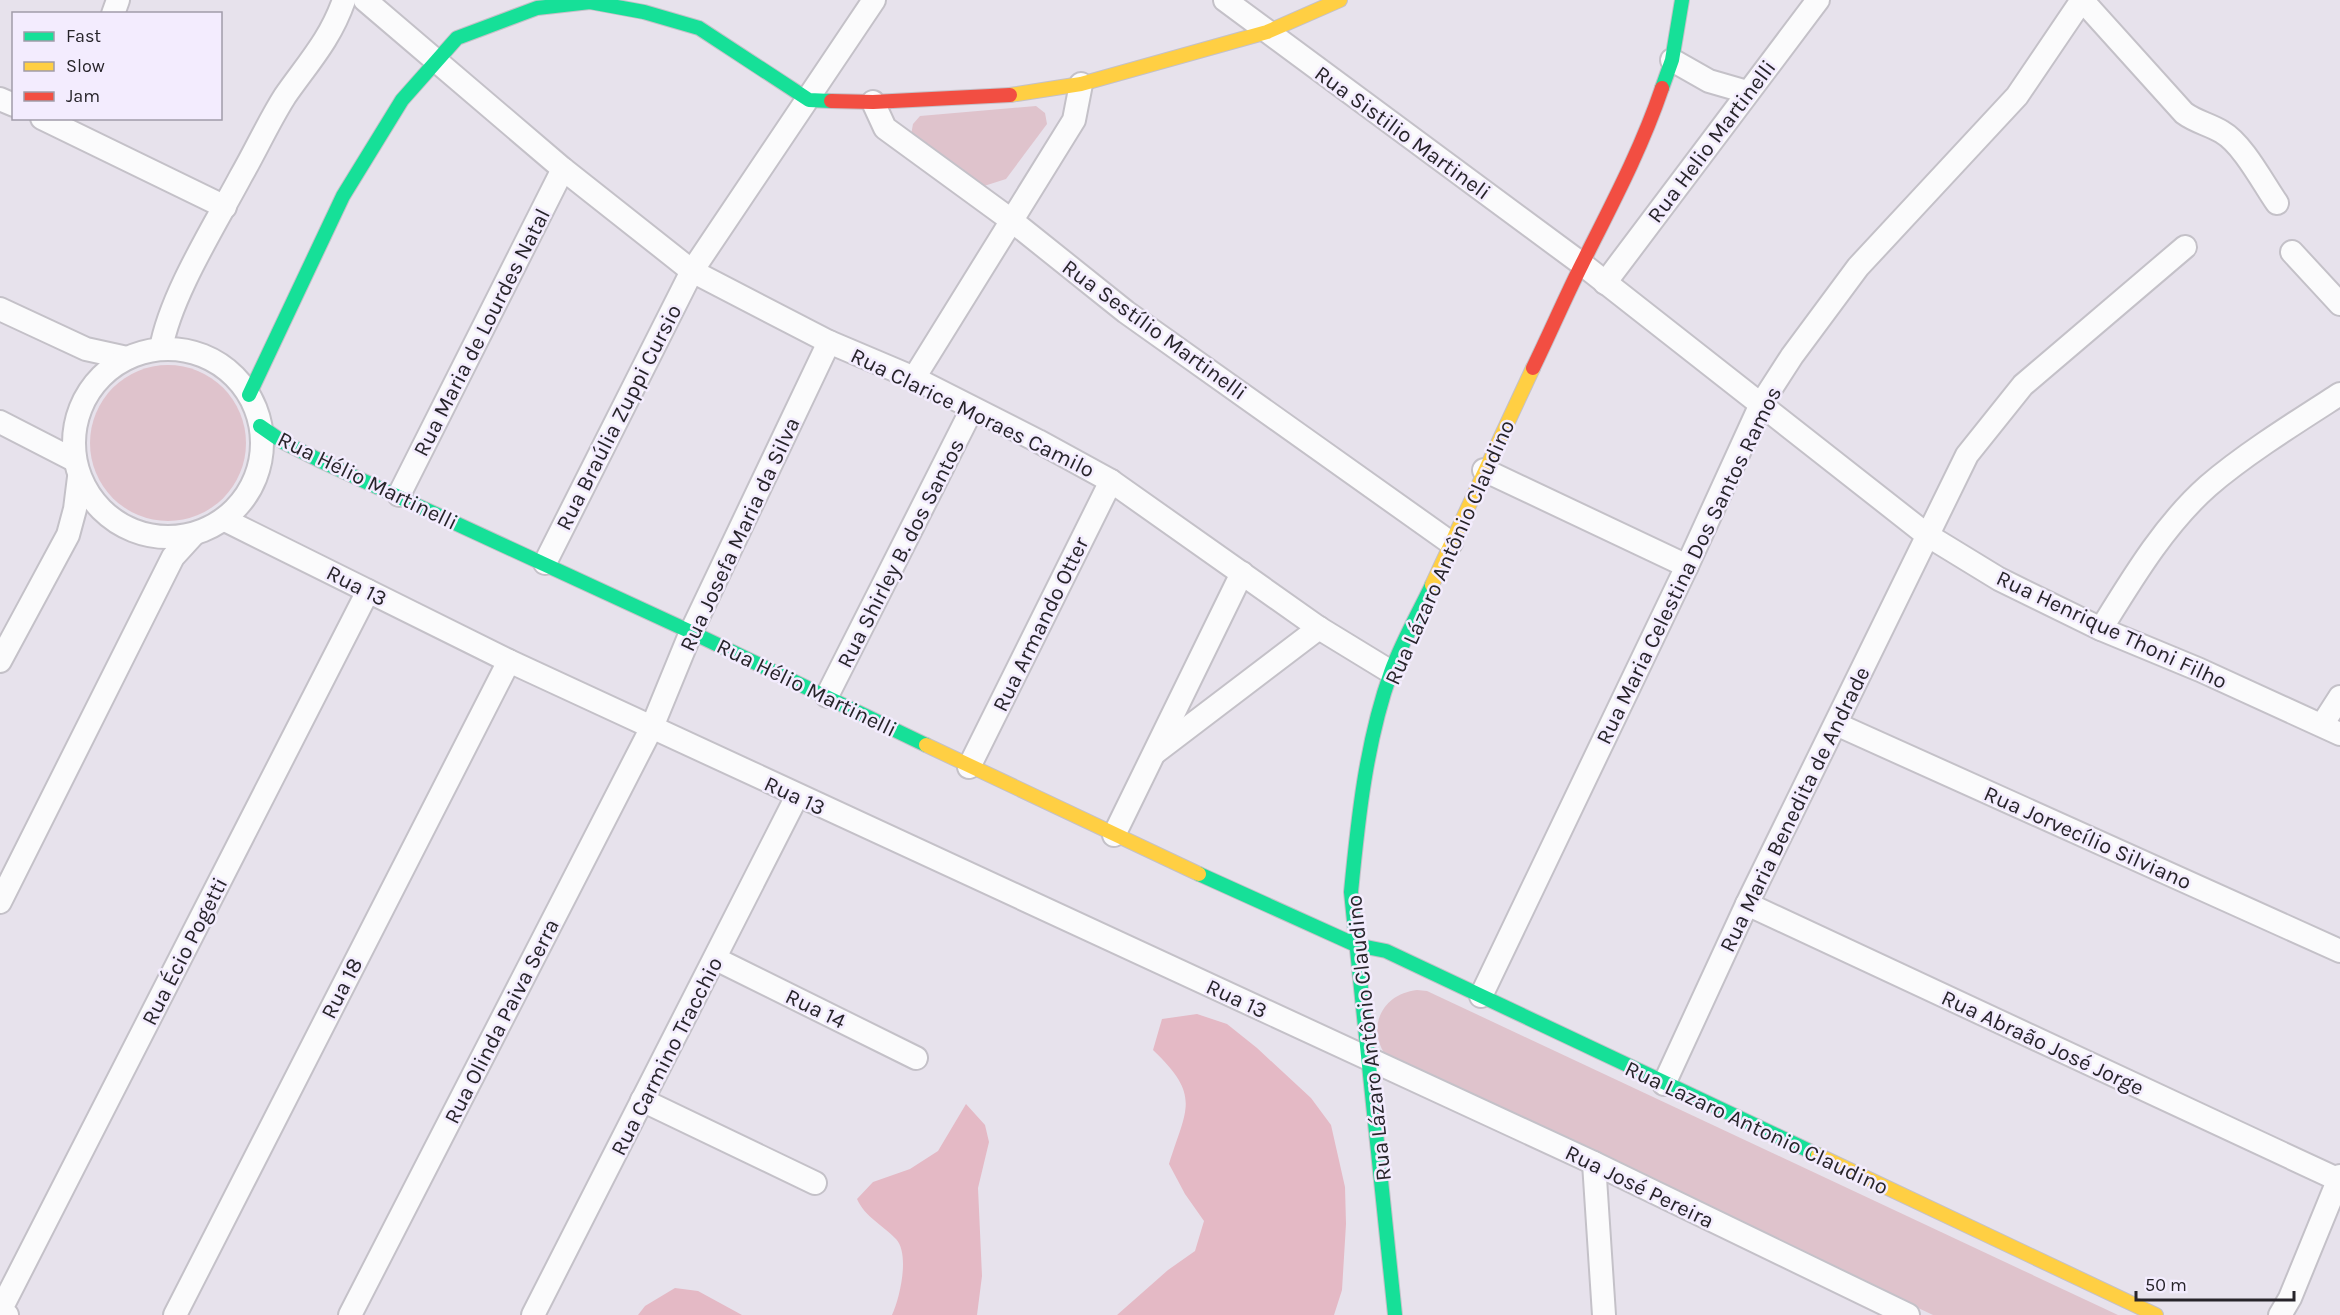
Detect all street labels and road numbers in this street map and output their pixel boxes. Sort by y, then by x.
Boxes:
street label: Rua Helio Martinelli [1642,55,1781,228]
street label: Rua Sistilio Martineli [1309,60,1495,205]
street label: Rua Maria de Lourdes Natal [408,204,556,461]
street label: Rua Sestílio Martinelli [1057,254,1252,406]
street label: Rua Braúlia Zuppi Cursio [551,300,687,535]
street label: Rua Clarice Moraes Camilo [846,342,1099,483]
street label: Rua Maria Celestina Dos Santos Ramos [1591,382,1787,749]
street label: Rua Josefa Maria da Silva [674,413,806,655]
street label: Rua Lázaro Antônio Claudino [1380,416,1520,689]
street label: Rua Hélio Martinelli [273,426,462,536]
street label: Rua Shirley B. dos Santos [832,435,970,672]
street label: Rua Armando Otter [987,533,1094,716]
street label: Rua 13 [322,560,391,612]
street label: Rua Henrique Thoni Filho [1992,565,2231,695]
street label: Rua Hélio Martinelli [712,633,901,743]
street label: Rua Maria Benedita de Andrade [1714,662,1875,956]
street label: Rua 13 [760,771,829,821]
street label: Rua Jorvecílio Silviano [1980,780,2195,895]
street label: Rua Écio Pogetti [135,873,233,1030]
street label: Rua Lázaro Antônio Claudino [1341,894,1397,1182]
street label: Rua Olinda Paiva Serra [439,915,565,1128]
street label: Rua Carmino Tracchio [606,953,728,1160]
street label: Rua 18 [316,954,368,1023]
street label: Rua 13 [1202,974,1271,1024]
street label: Rua 14 [781,983,850,1035]
street label: Rua Abraão José Jorge [1937,985,2148,1101]
street label: Rua Lazaro Antonio Claudino [1621,1055,1892,1200]
street label: Rua José Pereira [1561,1140,1718,1234]

